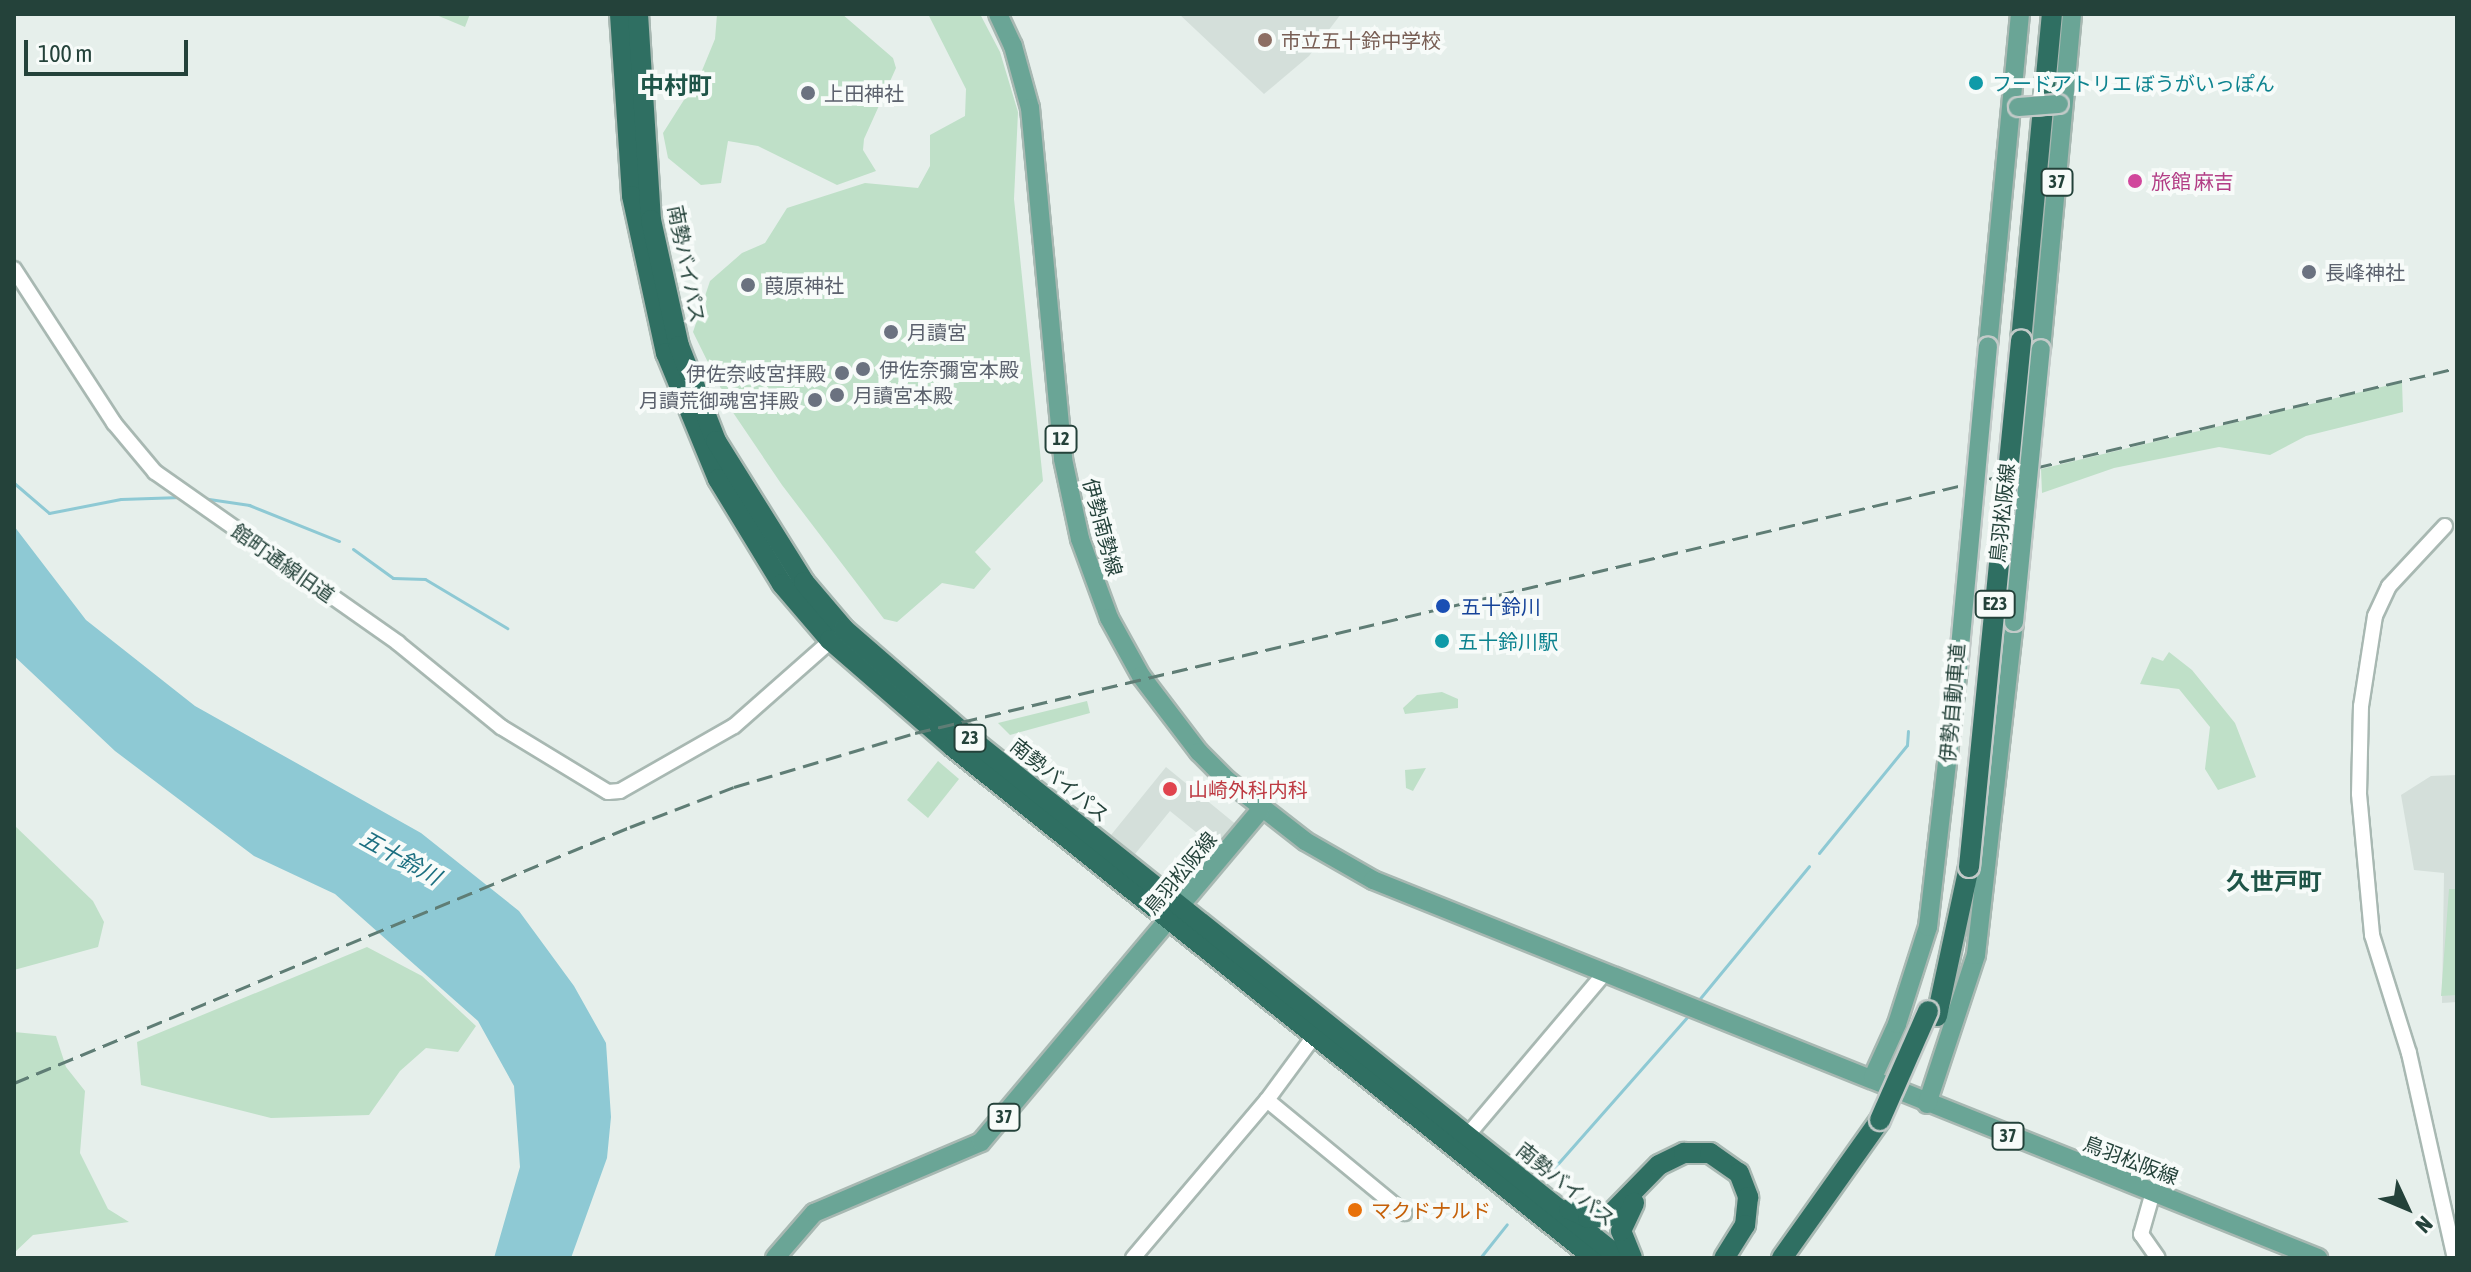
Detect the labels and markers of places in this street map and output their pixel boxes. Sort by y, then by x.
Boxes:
place label: 市立五十鈴中学校 [1281,28,1441,52]
marker: 市立五十鈴中学校 [1256,31,1274,49]
place label: フードアトリエ ぼうがいっぽん [1992,71,2275,95]
marker: フードアトリエ ぼうがいっぽん [1967,74,1985,92]
place label: 上田神社 [824,81,904,105]
marker: 上田神社 [799,84,817,102]
place label: 旅館 麻吉 [2151,169,2234,193]
marker: 旅館 麻吉 [2126,172,2144,190]
place label: 長峰神社 [2325,260,2405,284]
marker: 長峰神社 [2300,263,2318,281]
place label: 葭原神社 [764,273,844,297]
marker: 葭原神社 [739,276,757,294]
place label: 月讀宮 [907,320,967,344]
marker: 月讀宮 [882,323,900,341]
place label: 伊佐奈彌宮本殿 [879,357,1019,381]
marker: 伊佐奈彌宮本殿 [854,360,872,378]
place label: 伊佐奈岐宮拝殿 [686,361,826,385]
marker: 伊佐奈岐宮拝殿 [833,364,851,382]
place label: 月讀宮本殿 [853,383,953,407]
marker: 月讀宮本殿 [828,386,846,404]
place label: 月讀荒御魂宮拝殿 [639,388,799,412]
marker: 月讀荒御魂宮拝殿 [806,391,824,409]
place label: 五十鈴川 [1461,594,1541,618]
marker: 五十鈴川 [1432,595,1454,617]
place label: 五十鈴川駅 [1458,629,1558,653]
marker: 五十鈴川駅 [1433,632,1451,650]
place label: 山崎外科内科 [1188,777,1308,801]
marker: 山崎外科内科 [1159,778,1181,800]
place label: マクドナルド [1371,1198,1491,1222]
marker: マクドナルド [1346,1201,1364,1219]

